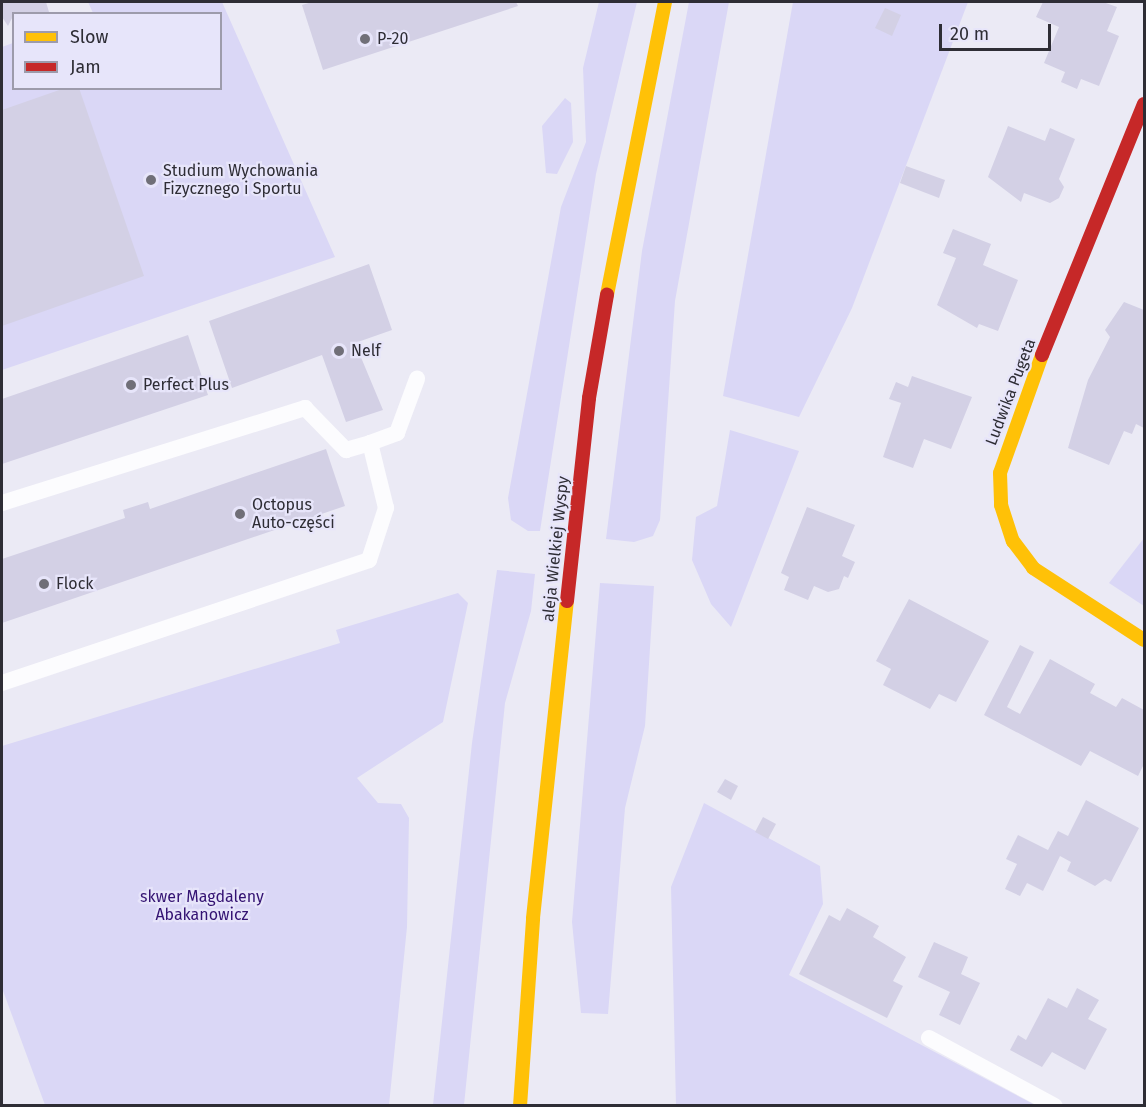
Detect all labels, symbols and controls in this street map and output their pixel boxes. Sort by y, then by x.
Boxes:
legend [12,12,222,90]
scale bar [942,12,1054,50]
text: 20 m [950,23,989,45]
text: Slow [70,26,108,48]
place label: P-20 [377,29,408,49]
marker: P-20 [358,32,372,46]
text: Jam [70,56,101,78]
place label: Studium Wychowania Fizycznego i Sportu [163,161,318,199]
marker: Studium Wychowania Fizycznego i Sportu [144,173,158,187]
street label: Ludwika Pugeta [982,336,1040,448]
place label: Nelf [351,341,381,361]
marker: Nelf [332,344,346,358]
place label: Perfect Plus [143,375,229,395]
marker: Perfect Plus [124,378,138,392]
street label: aleja Wielkiej Wyspy [539,475,573,623]
place label: Octopus Auto-części [252,495,335,533]
marker: Octopus Auto-części [233,507,247,521]
place label: Flock [56,574,93,594]
marker: Flock [37,577,51,591]
park label: skwer Magdaleny Abakanowicz [140,887,264,925]

